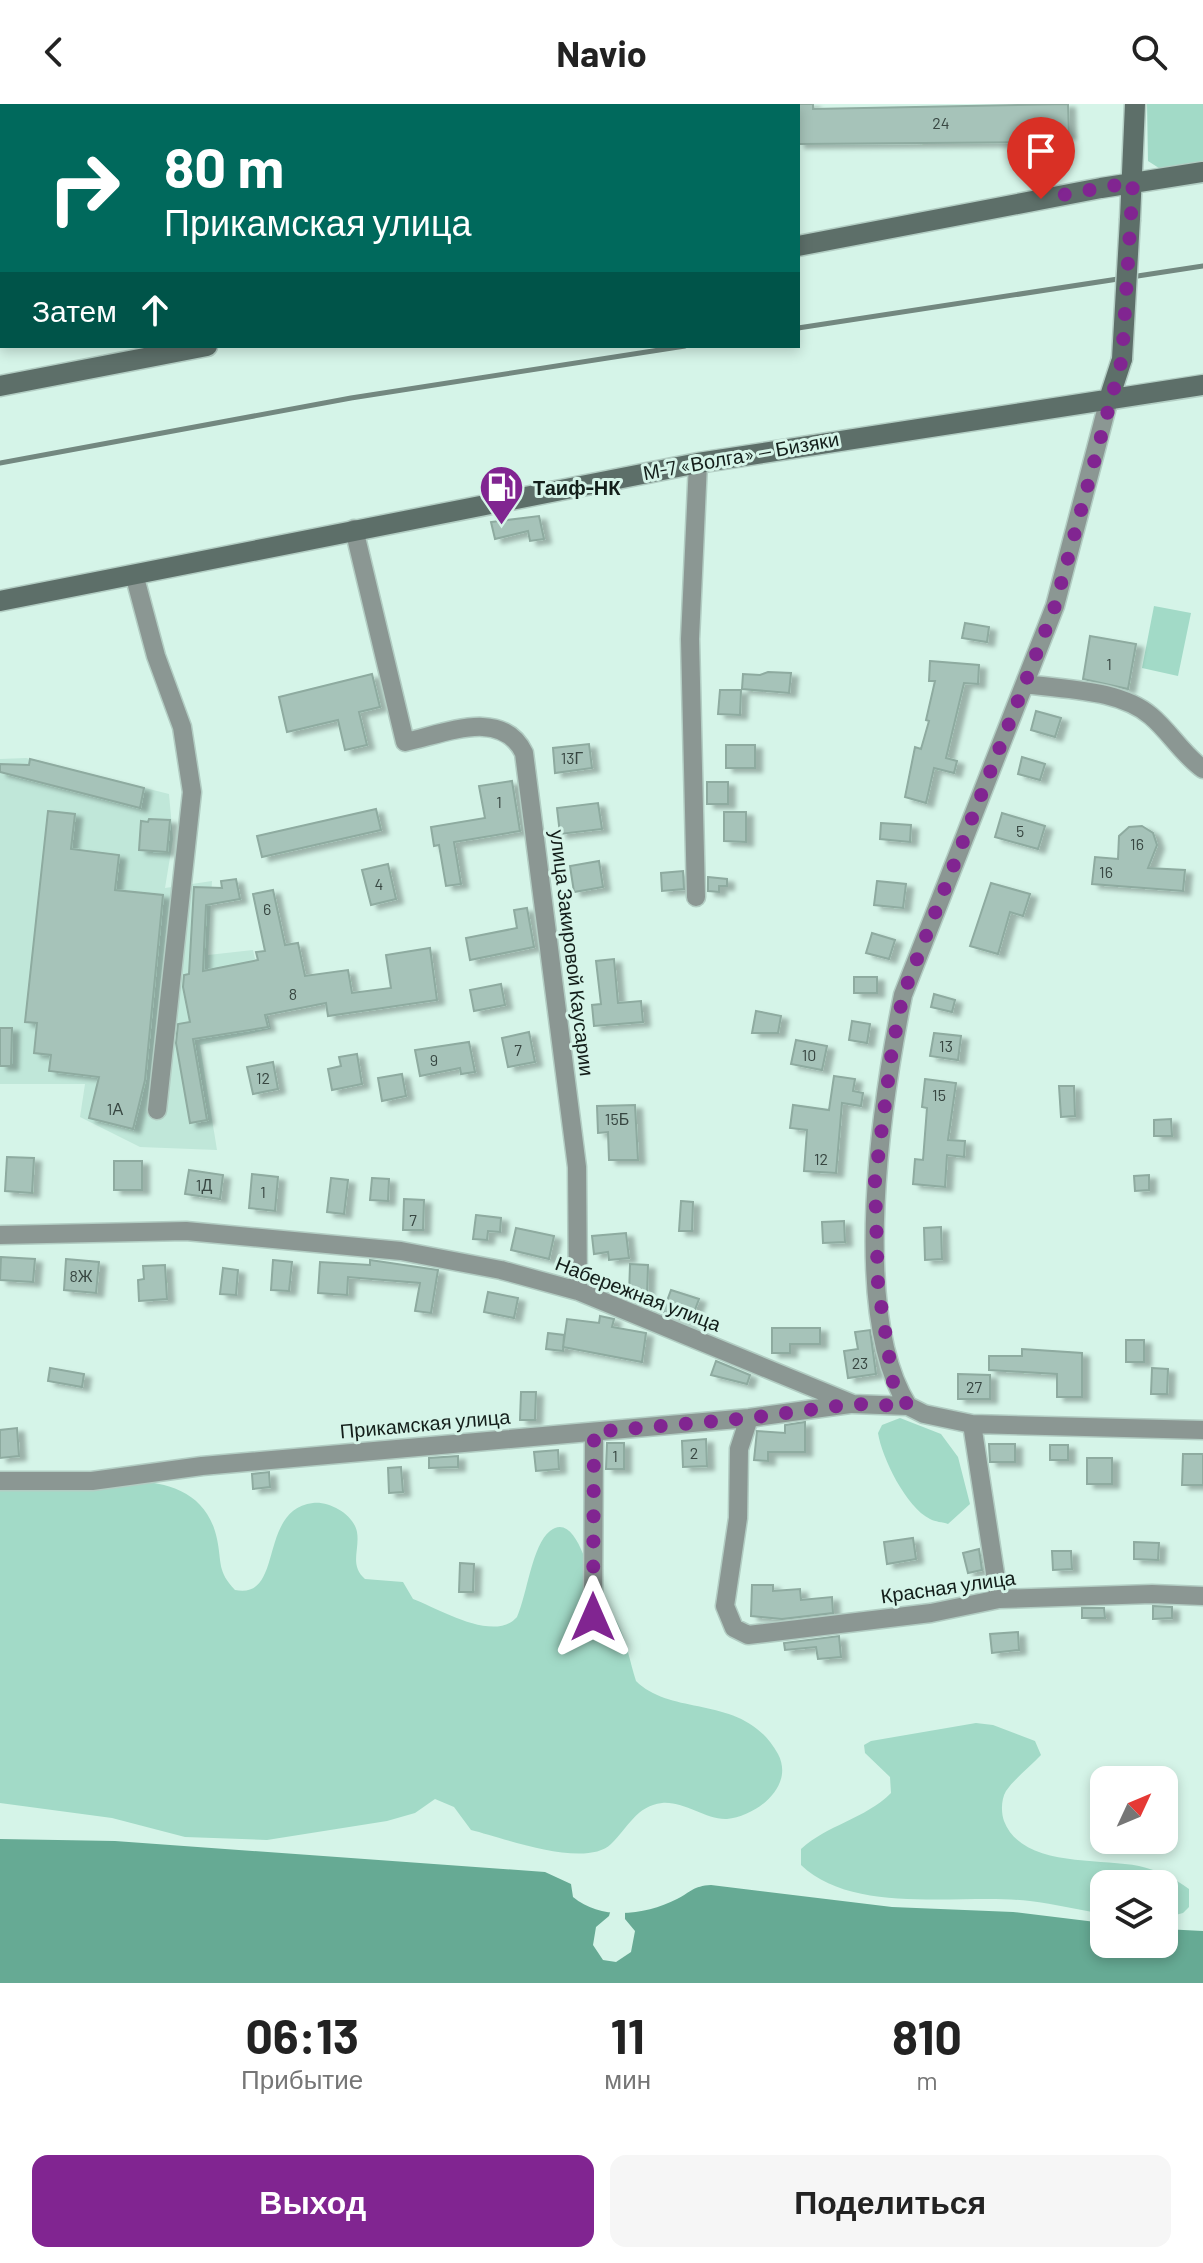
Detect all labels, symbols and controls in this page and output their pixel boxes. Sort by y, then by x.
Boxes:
icon: back [32,30,76,74]
icon: search [1127,30,1171,74]
text: Navio [556,31,647,74]
house number: 24 [932,113,950,132]
pin [1007,117,1075,199]
icon: arrive [1019,129,1063,173]
text: 80 m [164,132,284,199]
icon: right [32,136,136,240]
text: Прикамская улица [164,200,472,243]
icon: ahead [133,288,177,332]
text: Затем [32,292,117,328]
street label: М-7 «Волга» — Бизяки [641,426,841,484]
fuel station icon: Таиф-НК [478,464,526,527]
place label: Таиф-НК [533,475,621,499]
house number: 1 [1106,654,1112,673]
house number: 13Г [561,748,584,767]
house number: 1 [496,792,502,811]
house number: 5 [1016,821,1024,840]
street label: улица Закировой Каусарии [546,828,600,1077]
house number: 16 [1130,834,1144,853]
house number: 16 [1099,862,1113,881]
house number: 4 [375,874,383,893]
house number: 6 [263,899,271,918]
house number: 8 [289,984,297,1003]
house number: 13 [939,1036,953,1055]
house number: 7 [514,1040,522,1059]
house number: 10 [802,1045,816,1064]
house number: 9 [430,1050,438,1069]
house number: 12 [256,1068,270,1087]
house number: 15 [932,1085,946,1104]
house number: 1А [107,1099,123,1118]
house number: 15Б [605,1109,629,1128]
house number: 12 [814,1149,828,1168]
house number: 1Д [196,1175,212,1194]
house number: 1 [260,1182,266,1201]
house number: 7 [409,1210,417,1229]
street label: Набережная улица [552,1250,725,1336]
house number: 8Ж [69,1266,93,1285]
house number: 23 [852,1353,868,1372]
house number: 27 [966,1377,982,1396]
street label: Прикамская улица [339,1404,512,1442]
house number: 2 [690,1443,698,1462]
house number: 1 [612,1446,618,1465]
street label: Красная улица [879,1565,1018,1607]
position arrow [551,1575,635,1659]
north arrow [1090,1766,1178,1854]
map controls [1090,1766,1178,1958]
button: layers [1090,1870,1178,1958]
text: 06:13 [245,2006,359,2064]
text: 11 [611,2006,645,2064]
text: 810 [892,2007,962,2065]
text: Прибытие [241,2063,363,2094]
text: мин [604,2063,651,2094]
text: m [916,2064,938,2095]
button: Выход [32,2155,594,2247]
button: Поделиться [610,2155,1171,2247]

